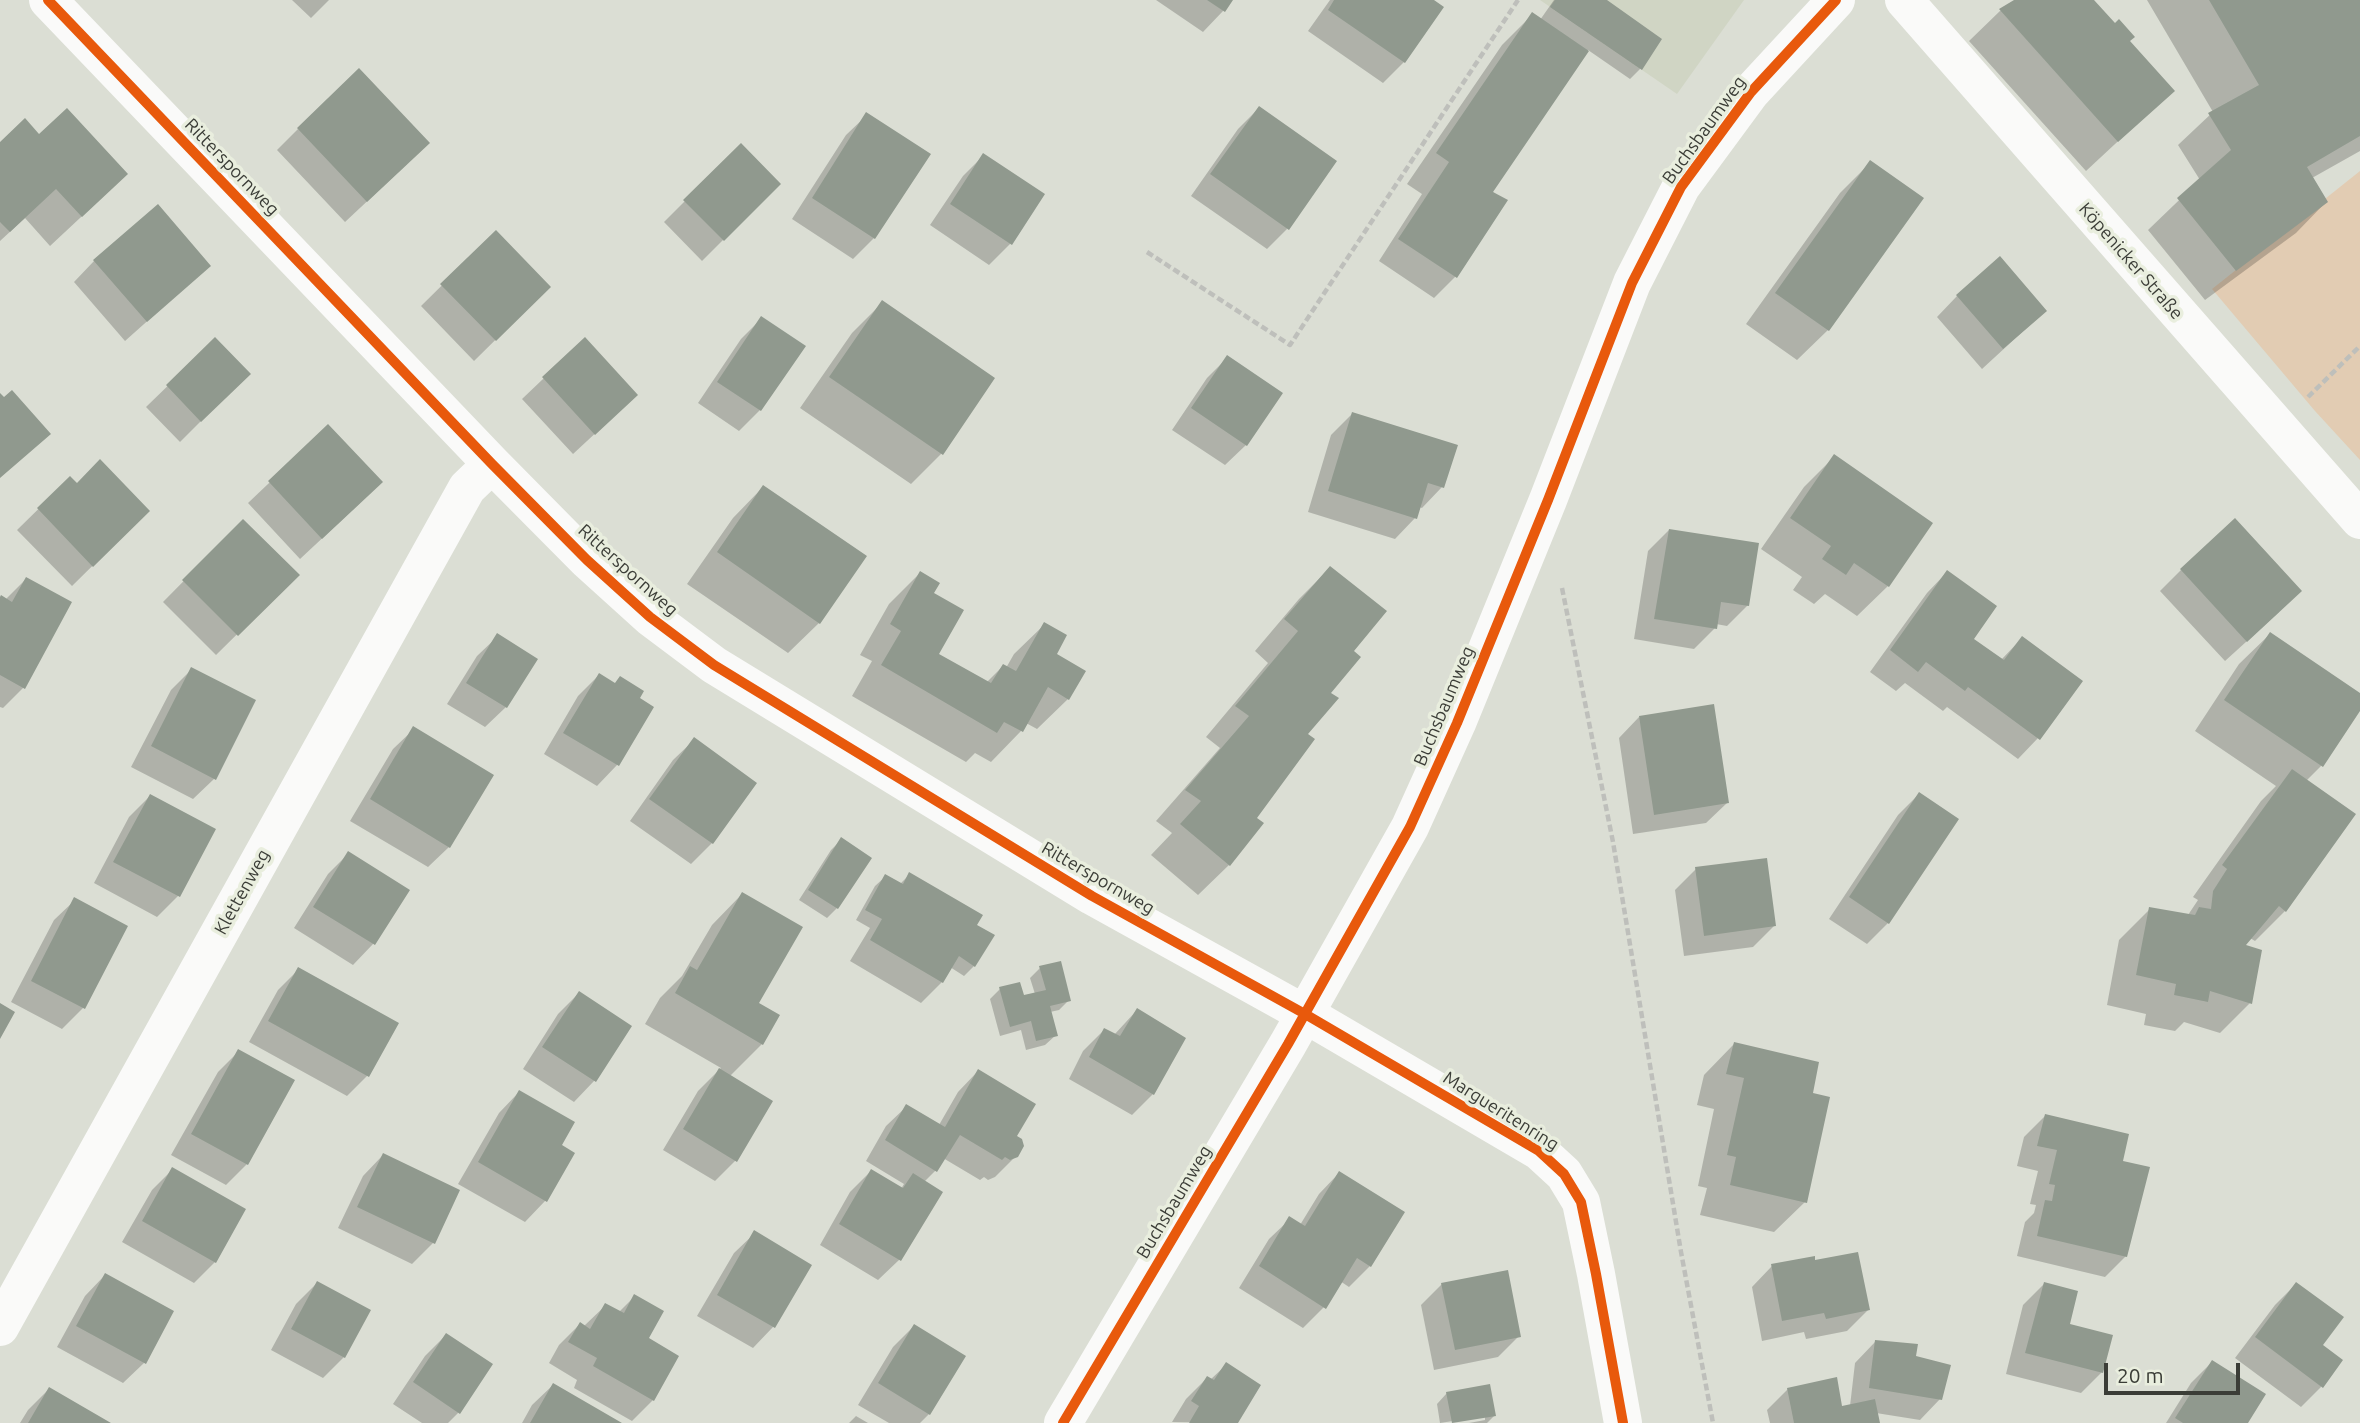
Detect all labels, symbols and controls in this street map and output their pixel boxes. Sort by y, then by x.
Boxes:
street label: Buchsbaumweg [1658,72,1750,188]
street label: Ritterspornweg [180,114,284,220]
street label: Köpenicker Straße [2074,198,2188,324]
street label: Ritterspornweg [574,520,682,620]
street label: Buchsbaumweg [1409,643,1479,769]
street label: Ritterspornweg [1038,837,1158,919]
street label: Klettenweg [210,846,274,938]
street label: Margueritenring [1439,1067,1563,1155]
street label: Buchsbaumweg [1132,1142,1216,1262]
scale bar [2108,1350,2244,1394]
text: 20 m [2117,1363,2164,1387]

